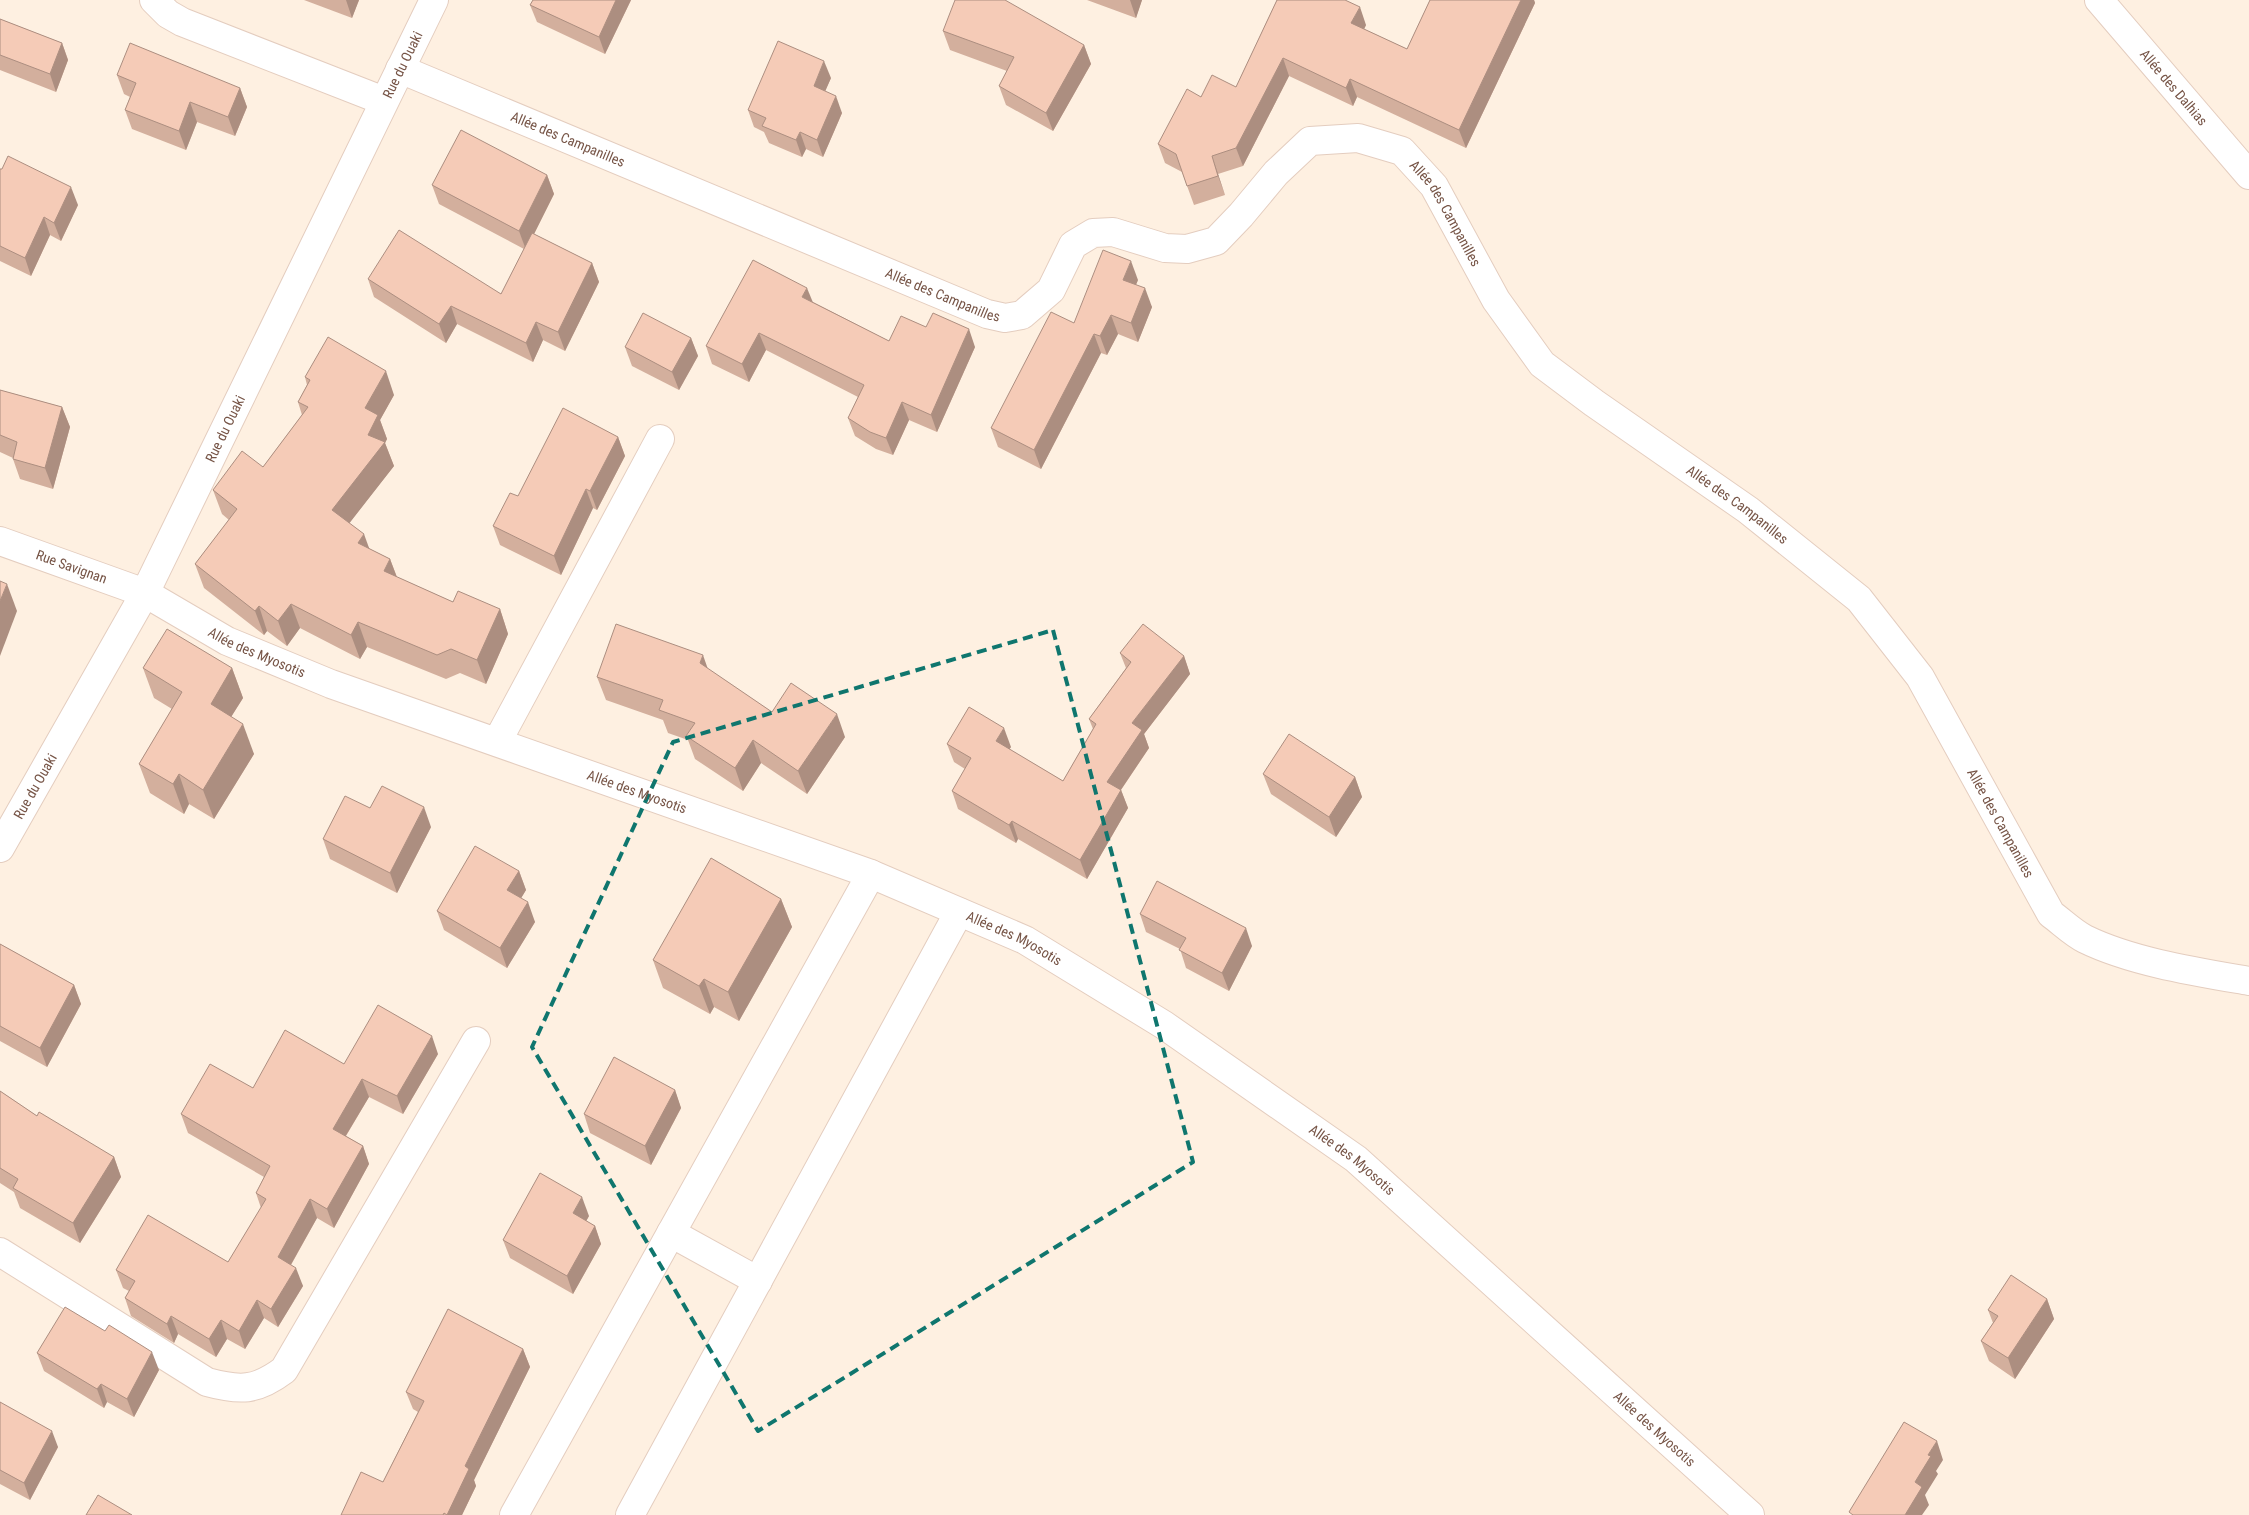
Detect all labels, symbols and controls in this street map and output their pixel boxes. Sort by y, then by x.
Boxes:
street label: Rue du Ouaki [379,29,426,101]
street label: Allée des Dalhias [2137,46,2211,129]
street label: Allée des Campanilles [508,108,627,170]
street label: Allée des Campanilles [1407,157,1484,269]
street label: Allée des Campanilles [883,265,1001,325]
street label: Rue du Ouaki [202,393,248,465]
street label: Allée des Campanilles [1683,462,1791,547]
street label: Rue Savignan [34,547,109,587]
street label: Allée des Myosotis [205,624,308,681]
street label: Rue du Ouaki [10,751,60,822]
street label: Allée des Campanilles [1964,766,2037,880]
street label: Allée des Myosotis [585,767,689,817]
street label: Allée des Myosotis [964,908,1065,969]
street label: Allée des Myosotis [1306,1121,1398,1198]
street label: Allée des Myosotis [1610,1388,1699,1470]

